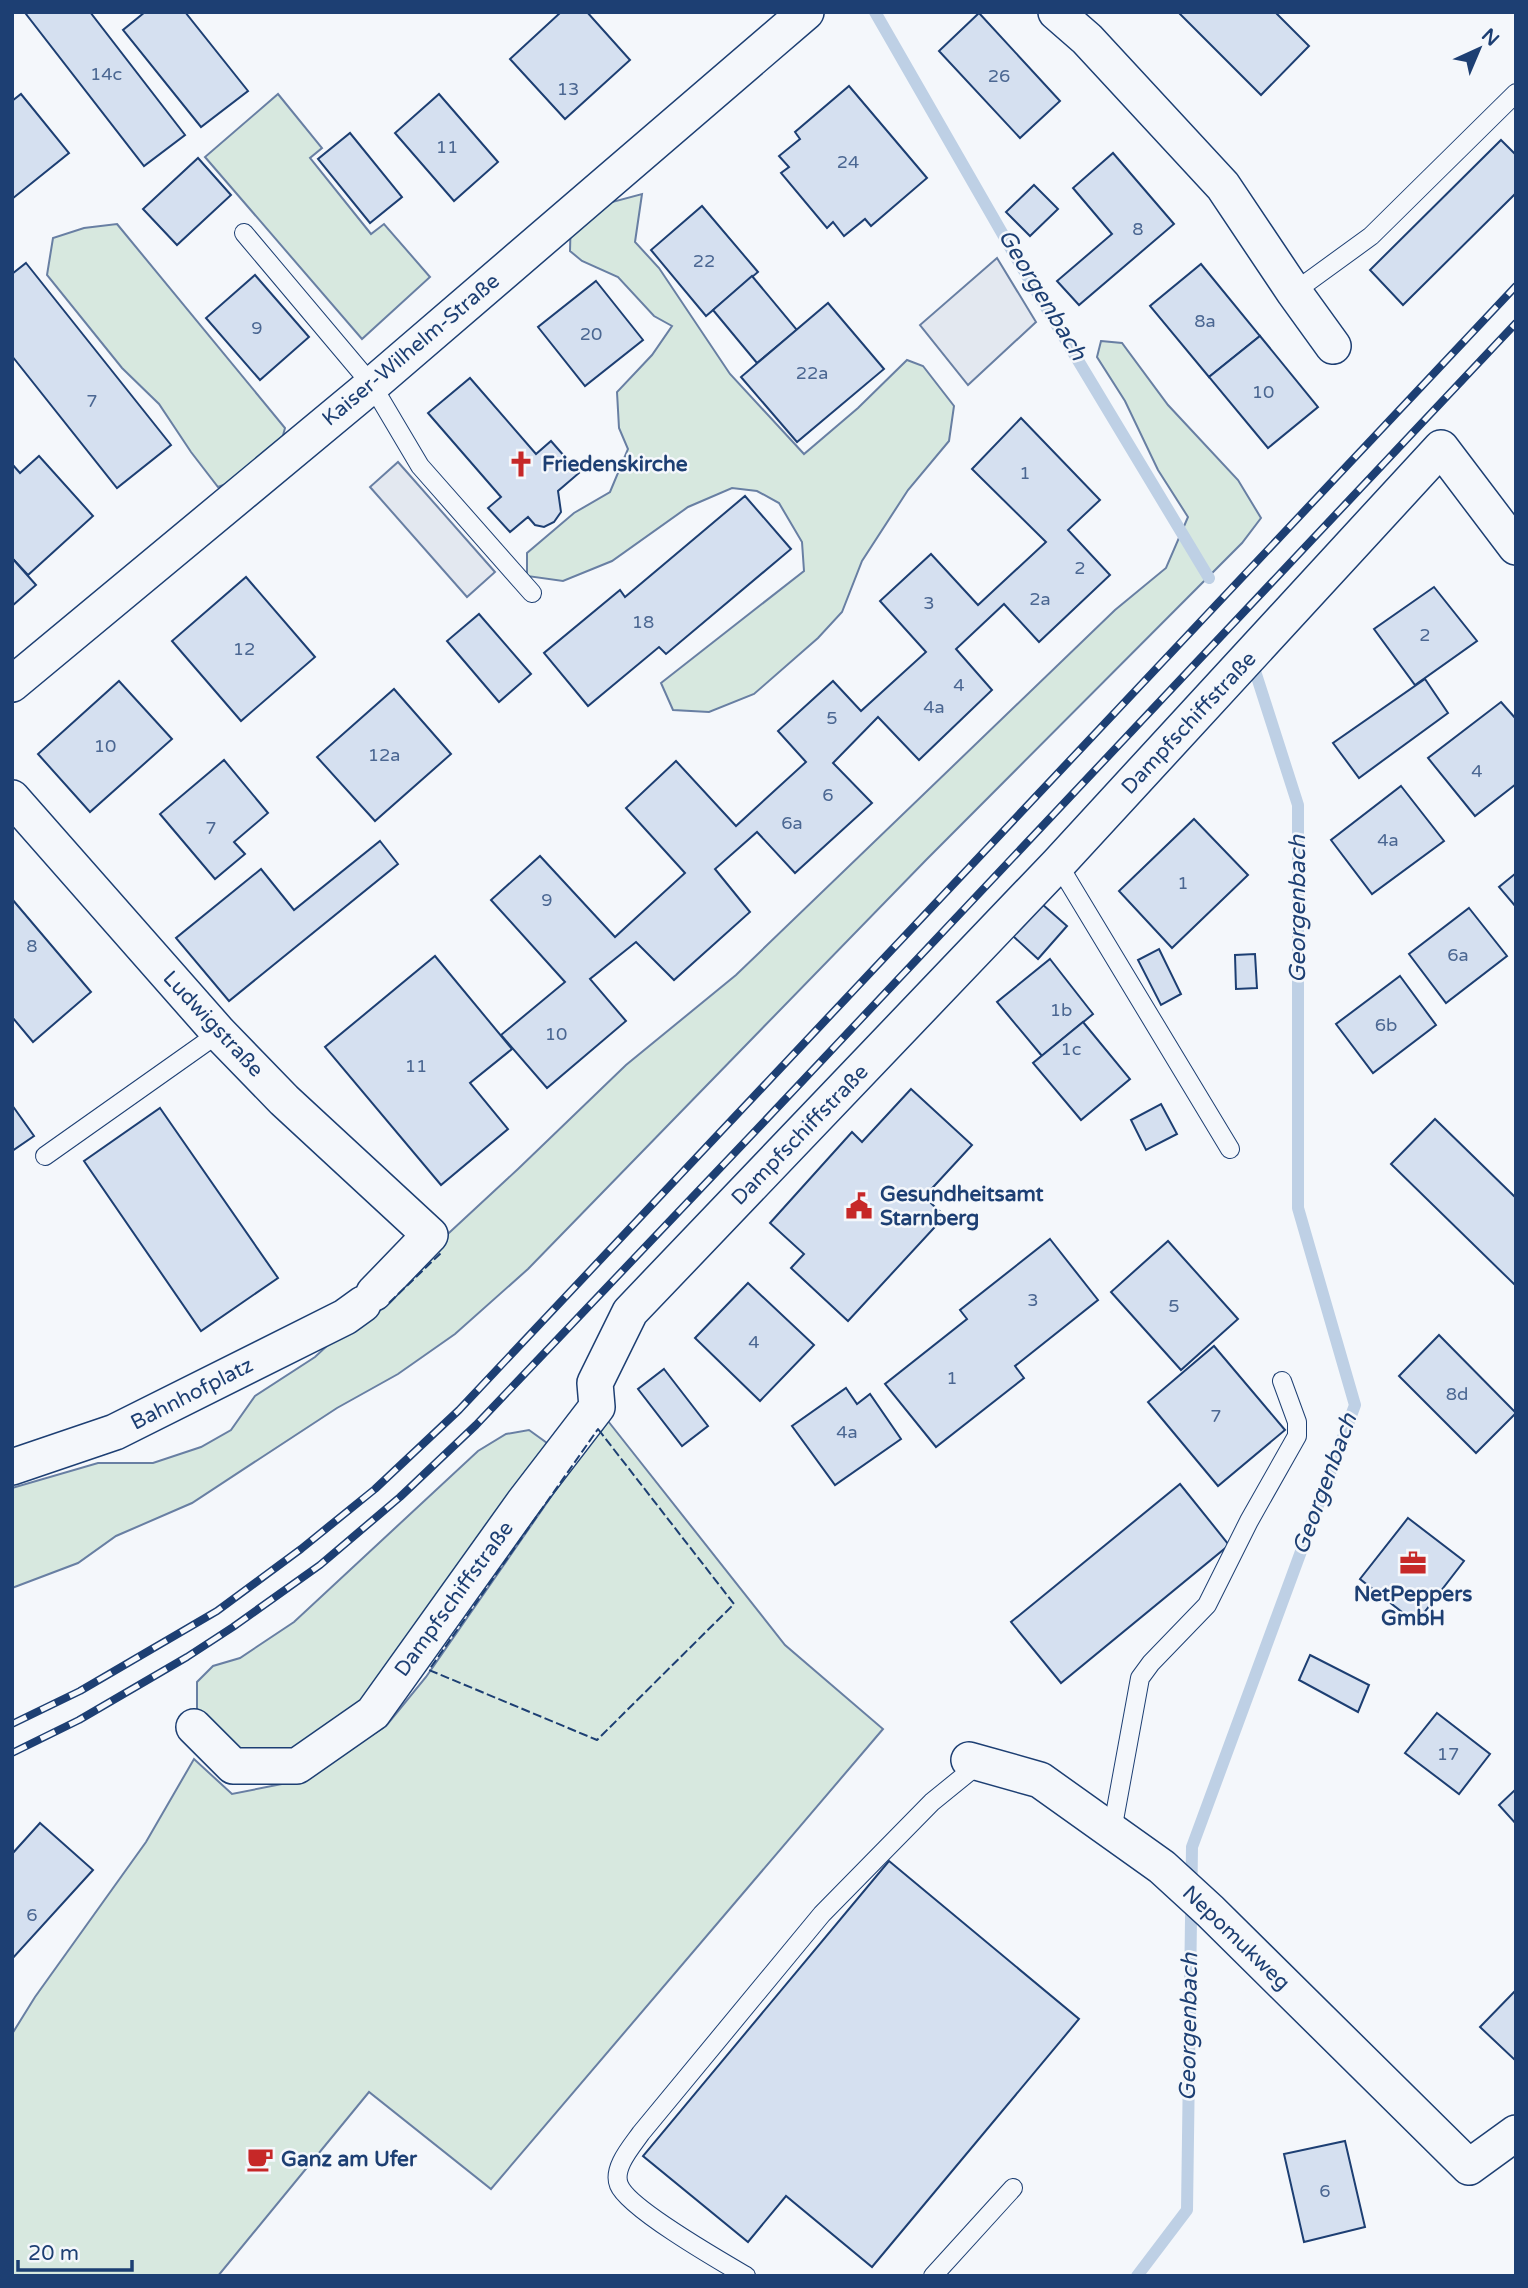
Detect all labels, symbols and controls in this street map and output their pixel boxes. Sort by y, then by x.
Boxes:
north arrow [1444,14,1514,84]
text: N [1477,24,1503,51]
house number: 14c [90,63,122,85]
house number: 26 [988,65,1010,87]
house number: 13 [557,78,579,100]
house number: 11 [436,136,458,158]
house number: 24 [837,151,859,173]
house number: 8 [1132,218,1144,240]
water label: Georgenbach [992,224,1093,367]
house number: 22 [693,250,715,272]
street label: Kaiser-Wilhelm-Straße [317,269,505,431]
house number: 8a [1194,310,1216,332]
house number: 9 [251,317,263,339]
house number: 20 [580,323,602,345]
house number: 22a [796,362,828,384]
house number: 10 [1252,381,1274,403]
house number: 7 [86,390,98,412]
church icon: Friedenskirche [506,449,536,479]
place label: Friedenskirche [542,452,688,477]
house number: 1 [1019,462,1031,484]
house number: 2 [1074,557,1086,579]
house number: 2a [1029,588,1051,610]
house number: 3 [923,592,935,614]
house number: 18 [632,611,654,633]
house number: 2 [1419,624,1431,646]
house number: 12 [233,638,255,660]
street label: Dampfschiffstraße [1116,646,1262,799]
house number: 4 [953,674,965,696]
house number: 4a [923,696,945,718]
house number: 5 [826,707,838,729]
house number: 10 [94,735,116,757]
house number: 12a [368,744,400,766]
house number: 4 [1471,760,1483,782]
house number: 6 [822,784,834,806]
house number: 6a [781,812,803,834]
house number: 7 [205,817,217,839]
house number: 4a [1377,829,1399,851]
water label: Georgenbach [1284,834,1312,983]
house number: 1 [1177,872,1189,894]
house number: 9 [541,889,553,911]
house number: 8 [26,935,38,957]
house number: 6a [1447,944,1469,966]
street label: Ludwigstraße [158,966,269,1082]
house number: 1b [1050,999,1072,1021]
house number: 6b [1375,1014,1397,1036]
house number: 10 [545,1023,567,1045]
house number: 1c [1061,1038,1081,1060]
house number: 11 [405,1055,427,1077]
street label: Dampfschiffstraße [726,1059,874,1211]
place label: Gesundheitsamt Starnberg [880,1182,1044,1231]
public building icon: Gesundheitsamt Starnberg [844,1191,874,1221]
house number: 3 [1027,1289,1039,1311]
house number: 5 [1168,1295,1180,1317]
house number: 4 [748,1331,760,1353]
street label: Bahnhofplatz [127,1352,257,1436]
house number: 1 [946,1367,958,1389]
house number: 8d [1446,1383,1468,1405]
house number: 7 [1210,1405,1222,1427]
water label: Georgenbach [1287,1409,1364,1558]
house number: 4a [836,1421,858,1443]
street label: Dampfschiffstraße [389,1516,519,1682]
office icon: NetPeppers GmbH [1398,1548,1428,1578]
place label: NetPeppers GmbH [1354,1582,1472,1631]
house number: 17 [1437,1743,1459,1765]
street label: Nepomukweg [1177,1881,1295,1995]
house number: 6 [26,1904,38,1926]
water label: Georgenbach [1174,1952,1204,2101]
cafe icon: Ganz am Ufer [245,2144,275,2174]
place label: Ganz am Ufer [281,2147,418,2172]
house number: 6 [1319,2180,1331,2202]
scale bar [18,2228,131,2272]
text: 20 m [28,2241,79,2266]

